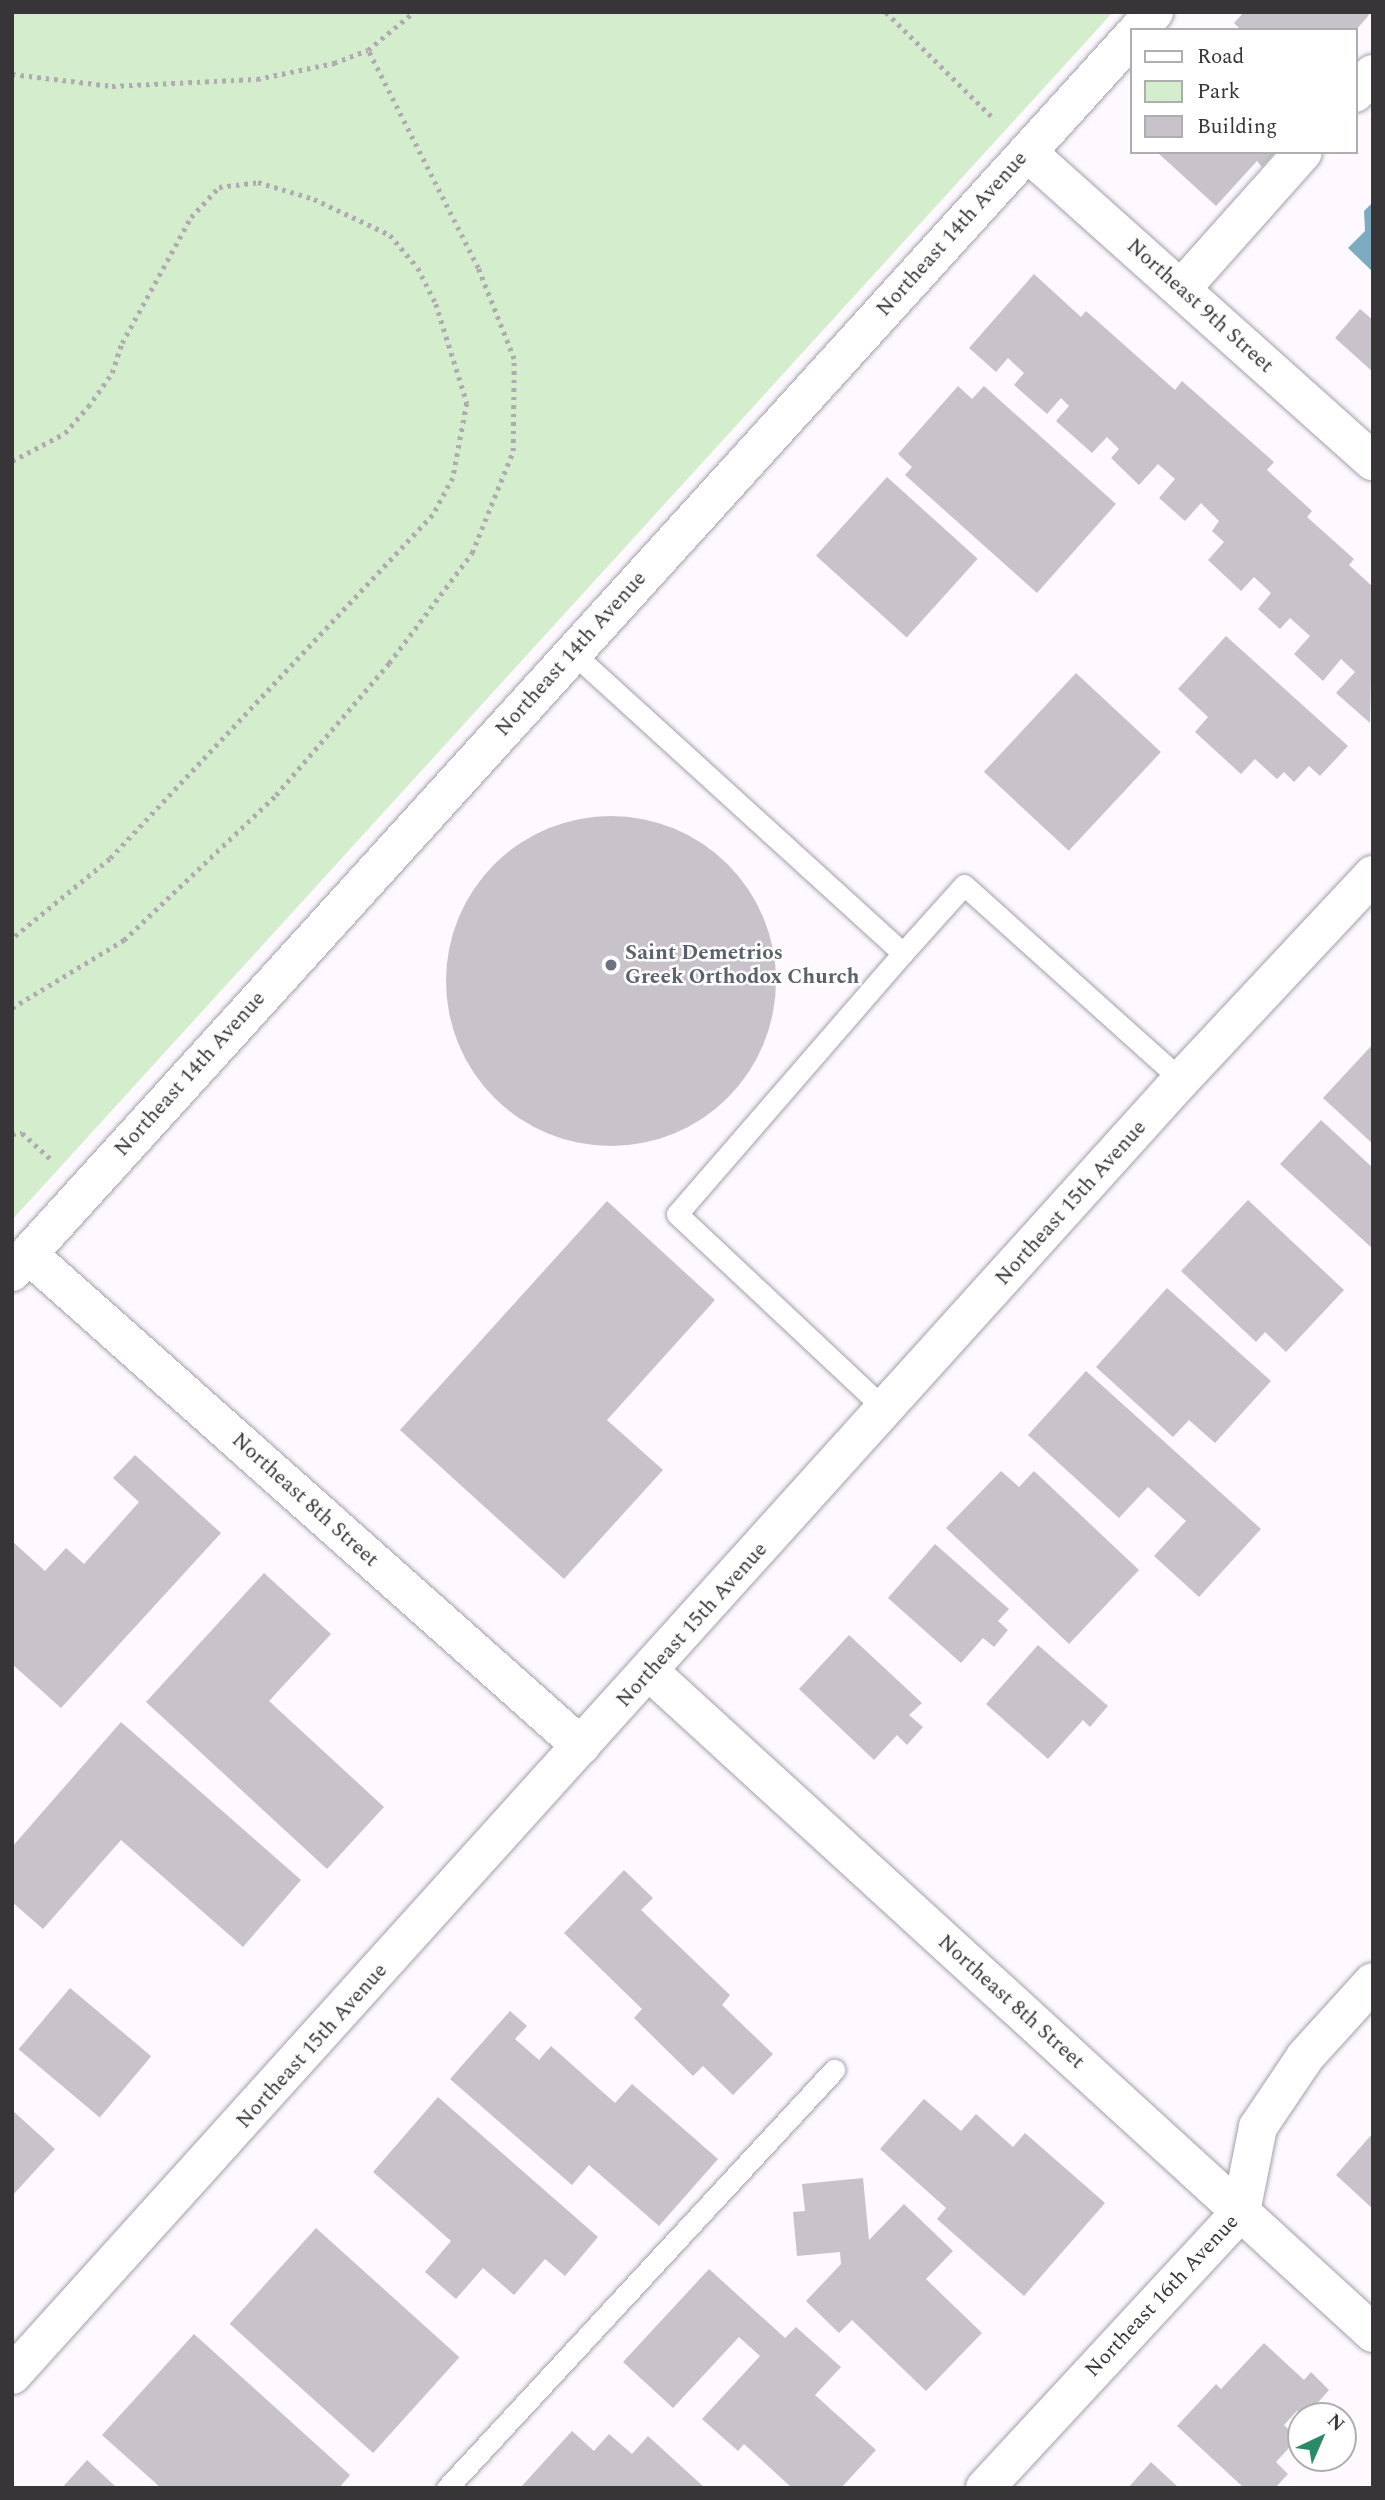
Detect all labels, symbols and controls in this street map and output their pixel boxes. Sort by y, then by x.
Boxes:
legend [1130,28,1357,154]
text: Road [1197,41,1244,73]
text: Park [1197,76,1240,108]
text: Building [1197,111,1277,143]
street label: Northeast 14th Avenue [871,146,1033,322]
street label: Northeast 9th Street [1121,234,1279,378]
street label: Northeast 14th Avenue [490,566,652,742]
place label: Saint Demetrios Greek Orthodox Church [625,940,860,990]
marker: Saint Demetrios Greek Orthodox Church [603,957,619,973]
street label: Northeast 14th Avenue [109,986,271,1162]
street label: Northeast 15th Avenue [990,1115,1152,1291]
street label: Northeast 8th Street [226,1428,384,1572]
street label: Northeast 15th Avenue [611,1537,773,1713]
street label: Northeast 8th Street [932,1930,1090,2074]
street label: Northeast 15th Avenue [231,1958,393,2134]
street label: Northeast 16th Avenue [1080,2209,1244,2383]
north arrow [1287,2402,1357,2472]
text: N [1320,2407,1351,2439]

